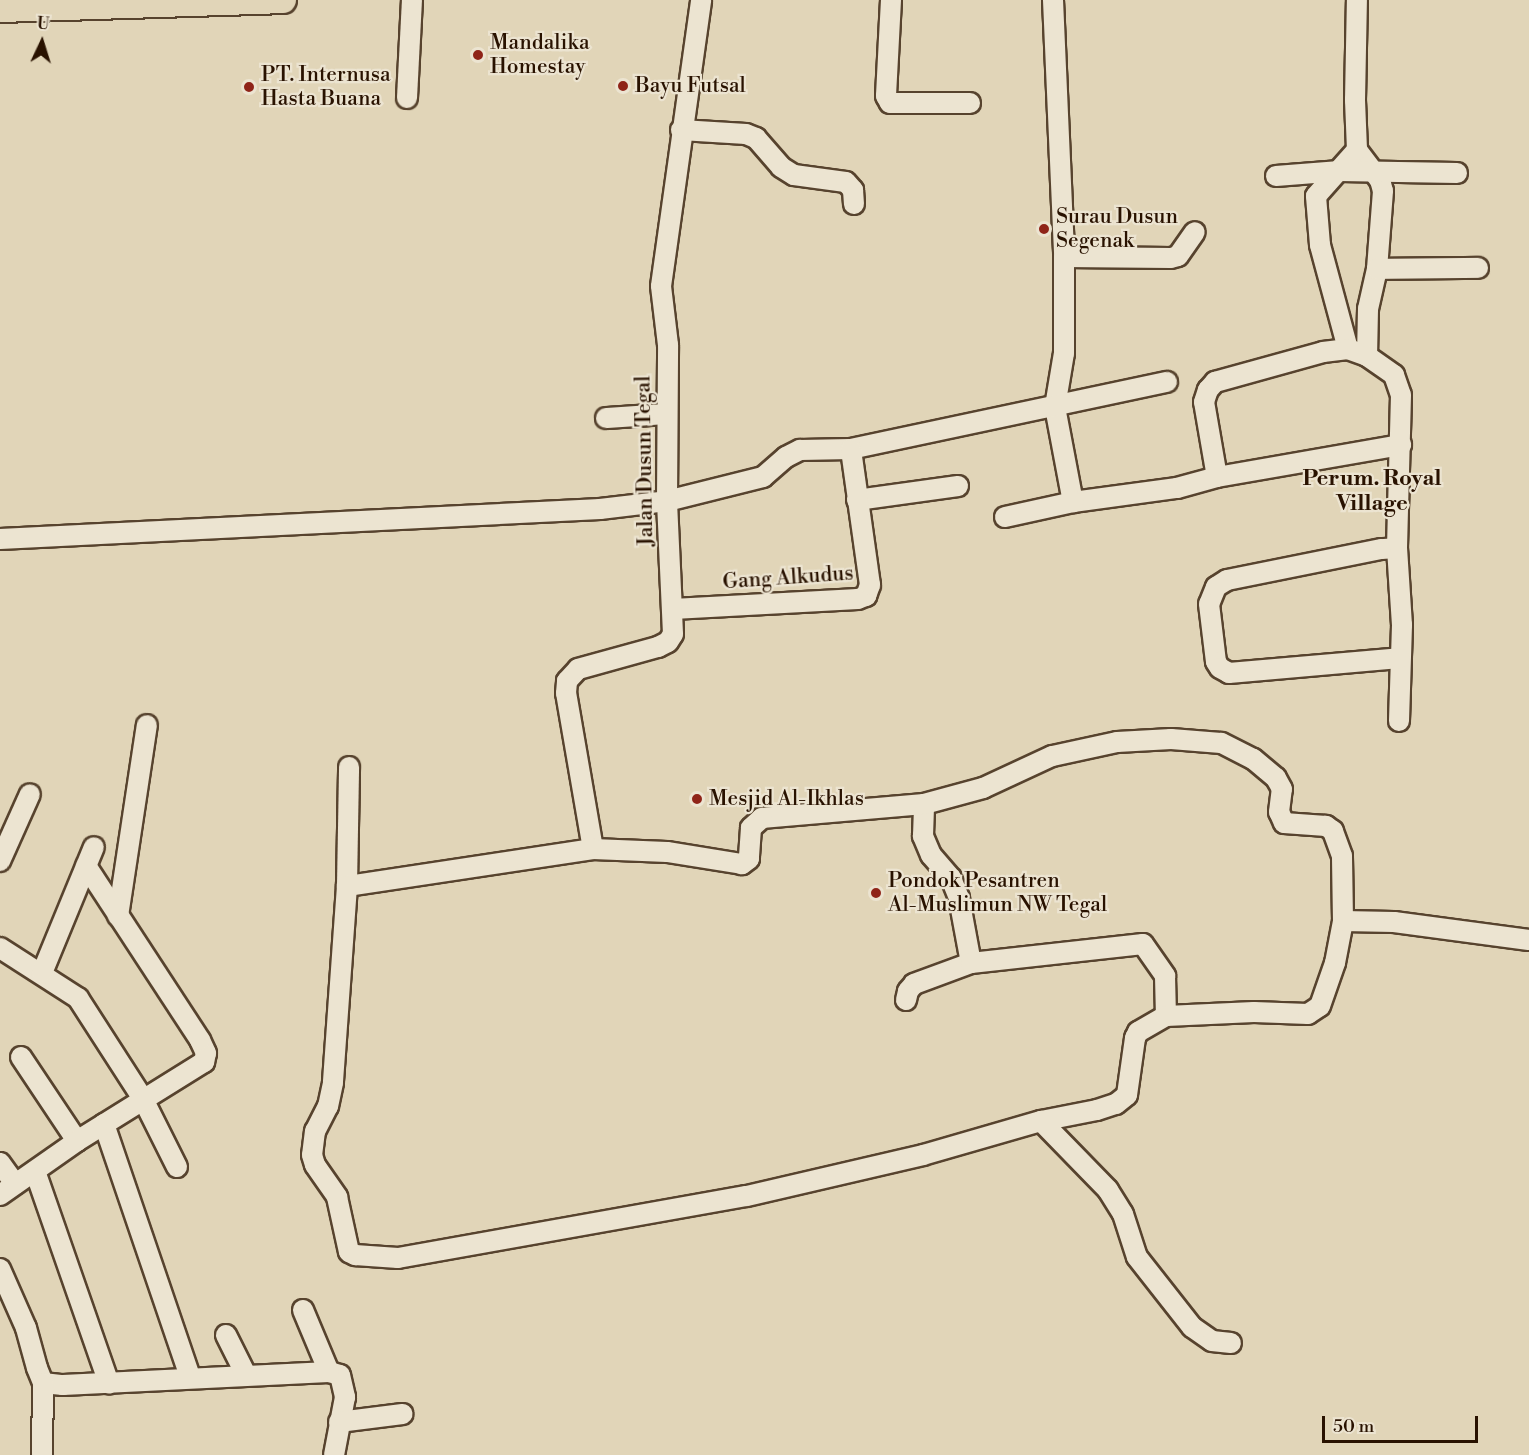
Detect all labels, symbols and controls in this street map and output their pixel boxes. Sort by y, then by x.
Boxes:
north arrow [12,12,72,72]
text: U [36,14,50,34]
place label: Mandalika Homestay [490,30,590,80]
marker: Mandalika Homestay [471,48,485,62]
place label: PT. Internusa Hasta Buana [261,62,391,112]
place label: Bayu Futsal [635,73,746,99]
marker: Bayu Futsal [616,79,630,93]
marker: PT. Internusa Hasta Buana [242,80,256,94]
place label: Surau Dusun Segenak [1056,204,1178,254]
marker: Surau Dusun Segenak [1037,222,1051,236]
street label: Jalan Dusun Tegal [631,375,659,547]
district label: Perum. Royal Village [1302,465,1442,516]
street label: Gang Alkudus [722,561,854,595]
place label: Mesjid Al-Ikhlas [709,786,864,812]
marker: Mesjid Al-Ikhlas [690,792,704,806]
place label: Pondok Pesantren Al-Muslimun NW Tegal [888,868,1107,918]
marker: Pondok Pesantren Al-Muslimun NW Tegal [869,886,883,900]
scale bar [1325,1404,1481,1442]
text: 50 m [1333,1415,1374,1438]

